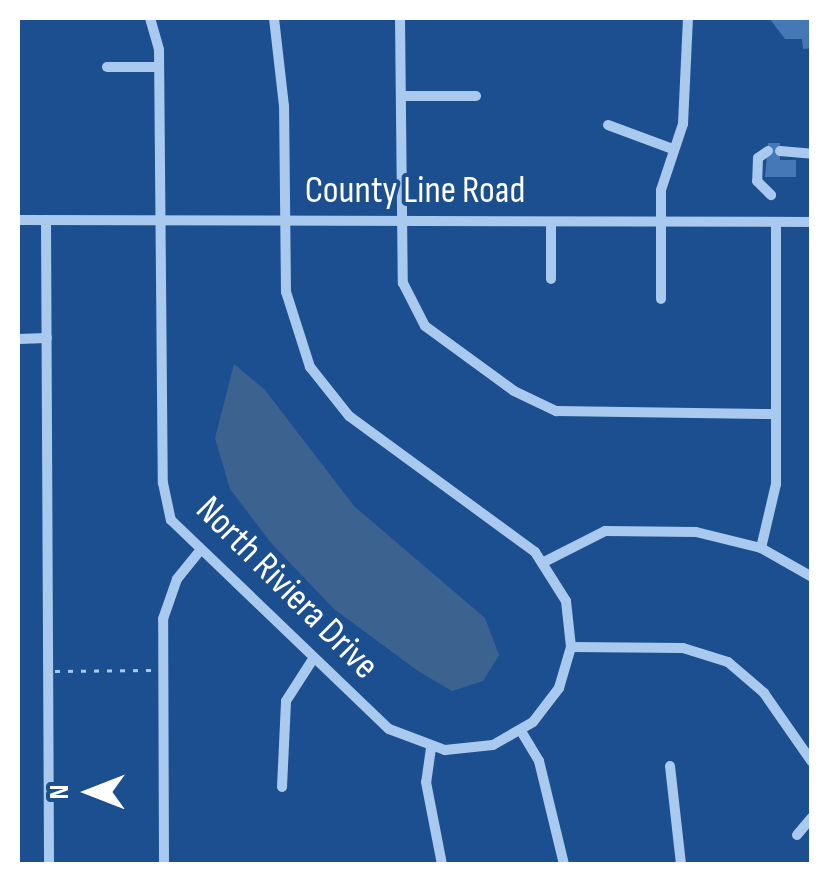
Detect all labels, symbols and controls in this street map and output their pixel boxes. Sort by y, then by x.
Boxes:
street label: County Line Road [305,168,525,214]
street label: North Riviera Drive [186,487,388,689]
north arrow [40,742,140,842]
text: N [43,785,76,799]

